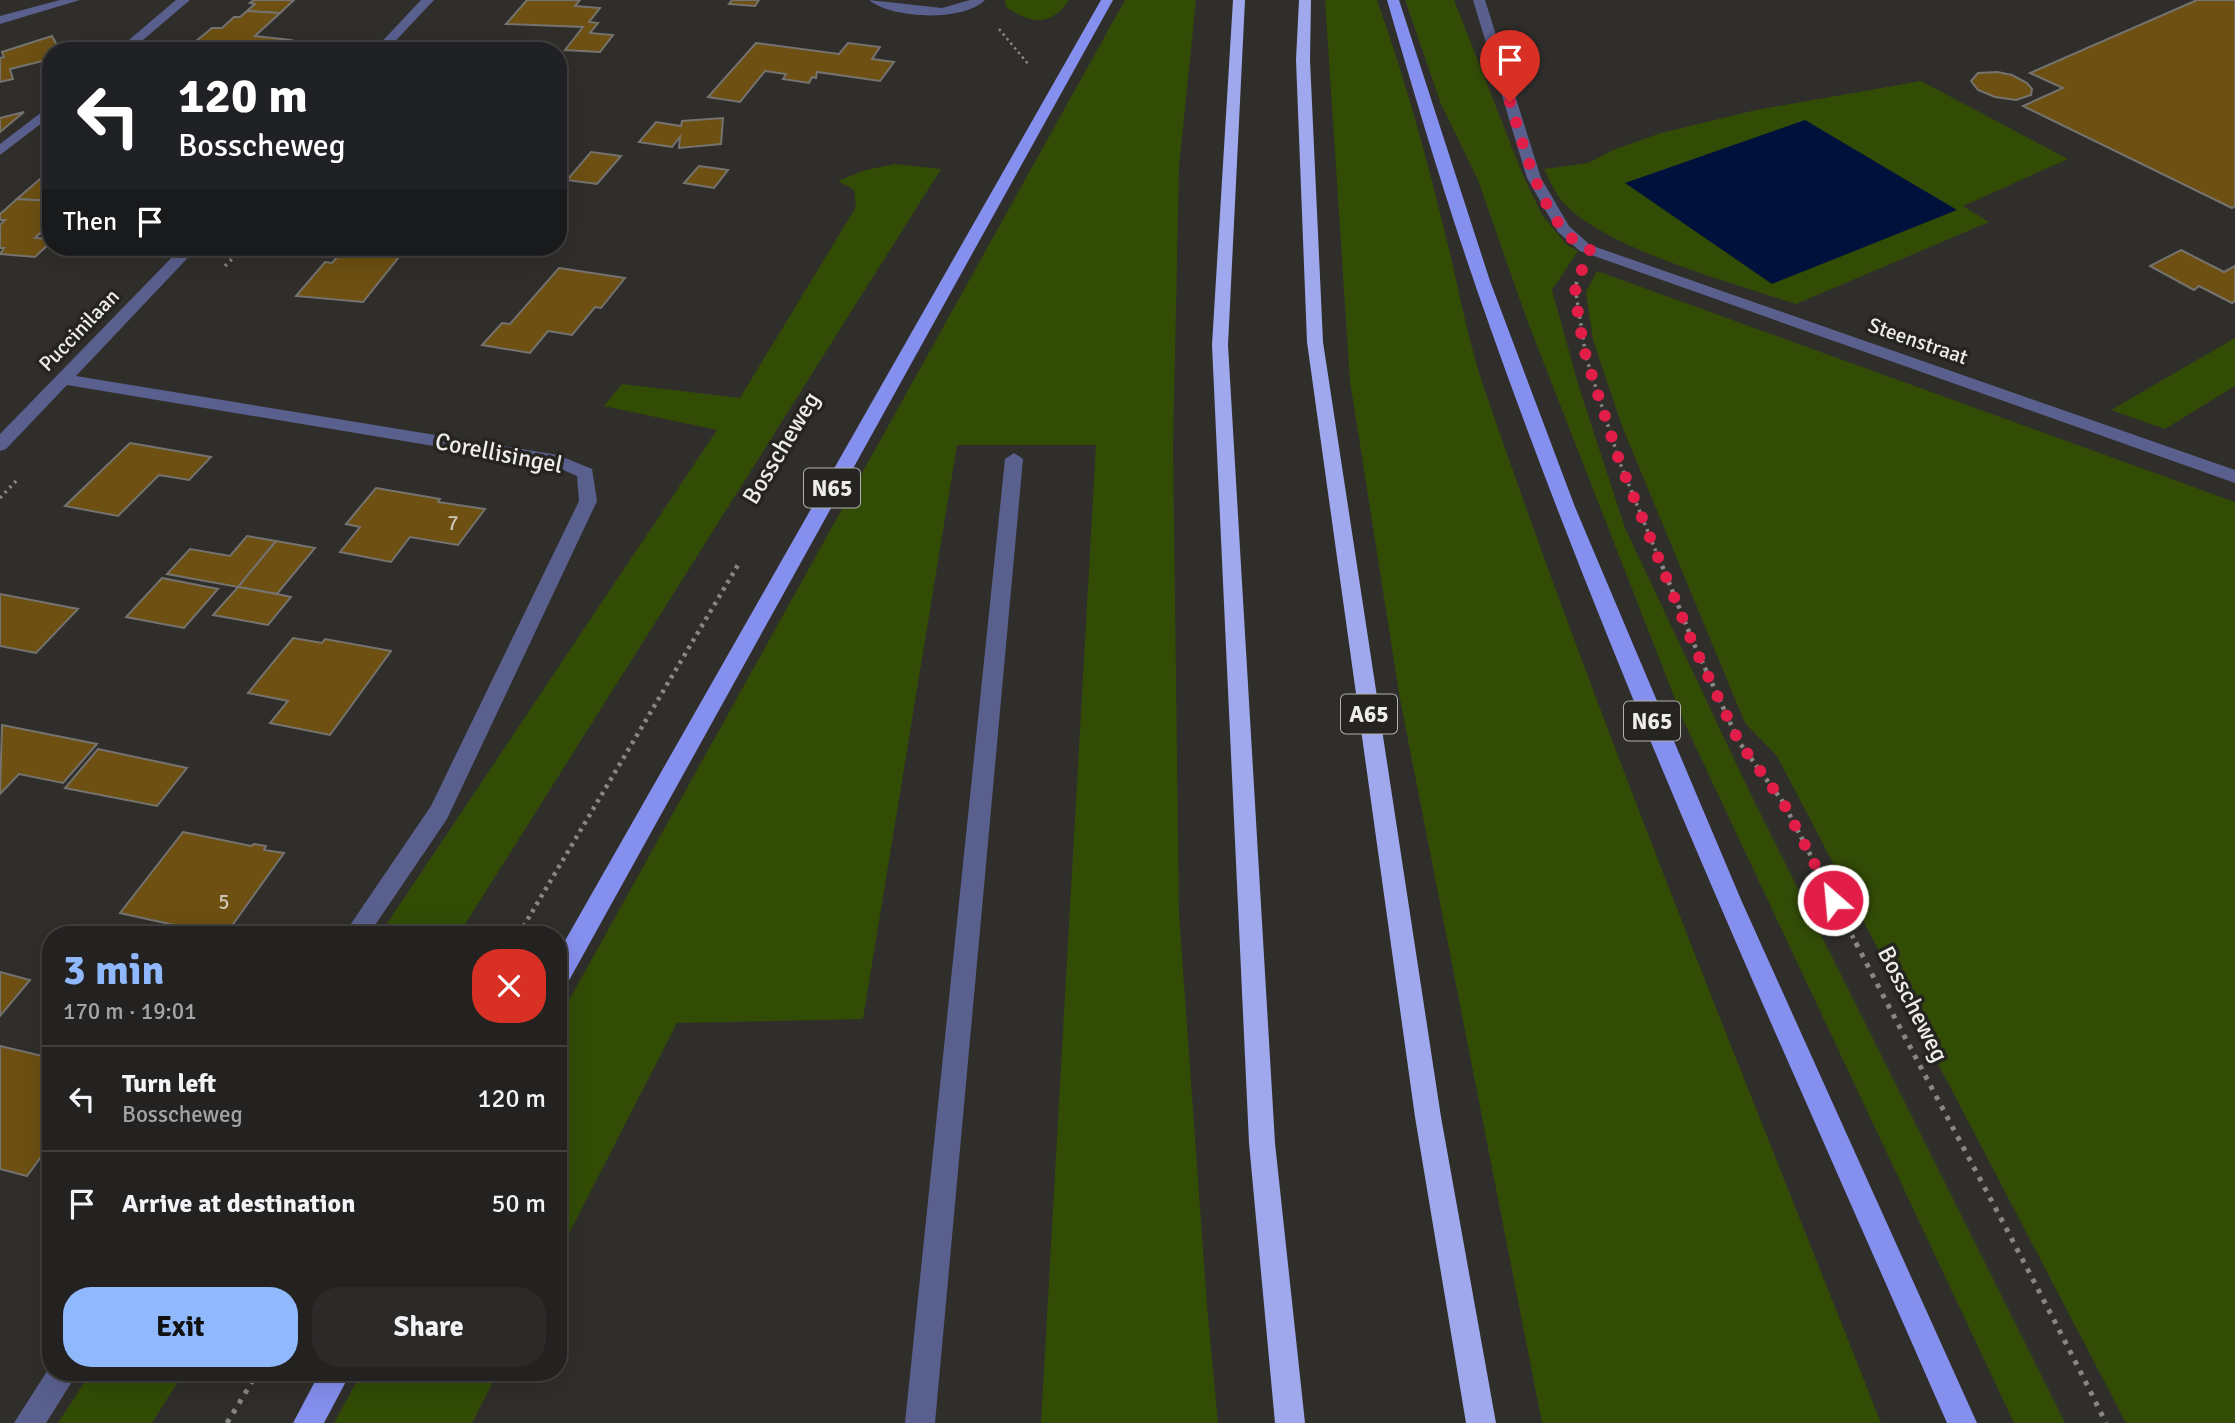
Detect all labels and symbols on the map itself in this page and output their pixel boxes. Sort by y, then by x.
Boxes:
pin [1480,30,1540,102]
street label: Puccinilaan [33,283,125,377]
street label: Steenstraat [1865,312,1971,370]
street label: Bosscheweg [736,386,826,510]
street label: Corellisingel [433,426,565,480]
road number: N65 [804,468,860,508]
house number: 7 [447,510,459,536]
road number: A65 [1341,694,1397,734]
road number: N65 [1624,702,1680,740]
position arrow [1796,863,1870,937]
house number: 5 [218,889,230,915]
street label: Bosscheweg [1871,941,1955,1067]

